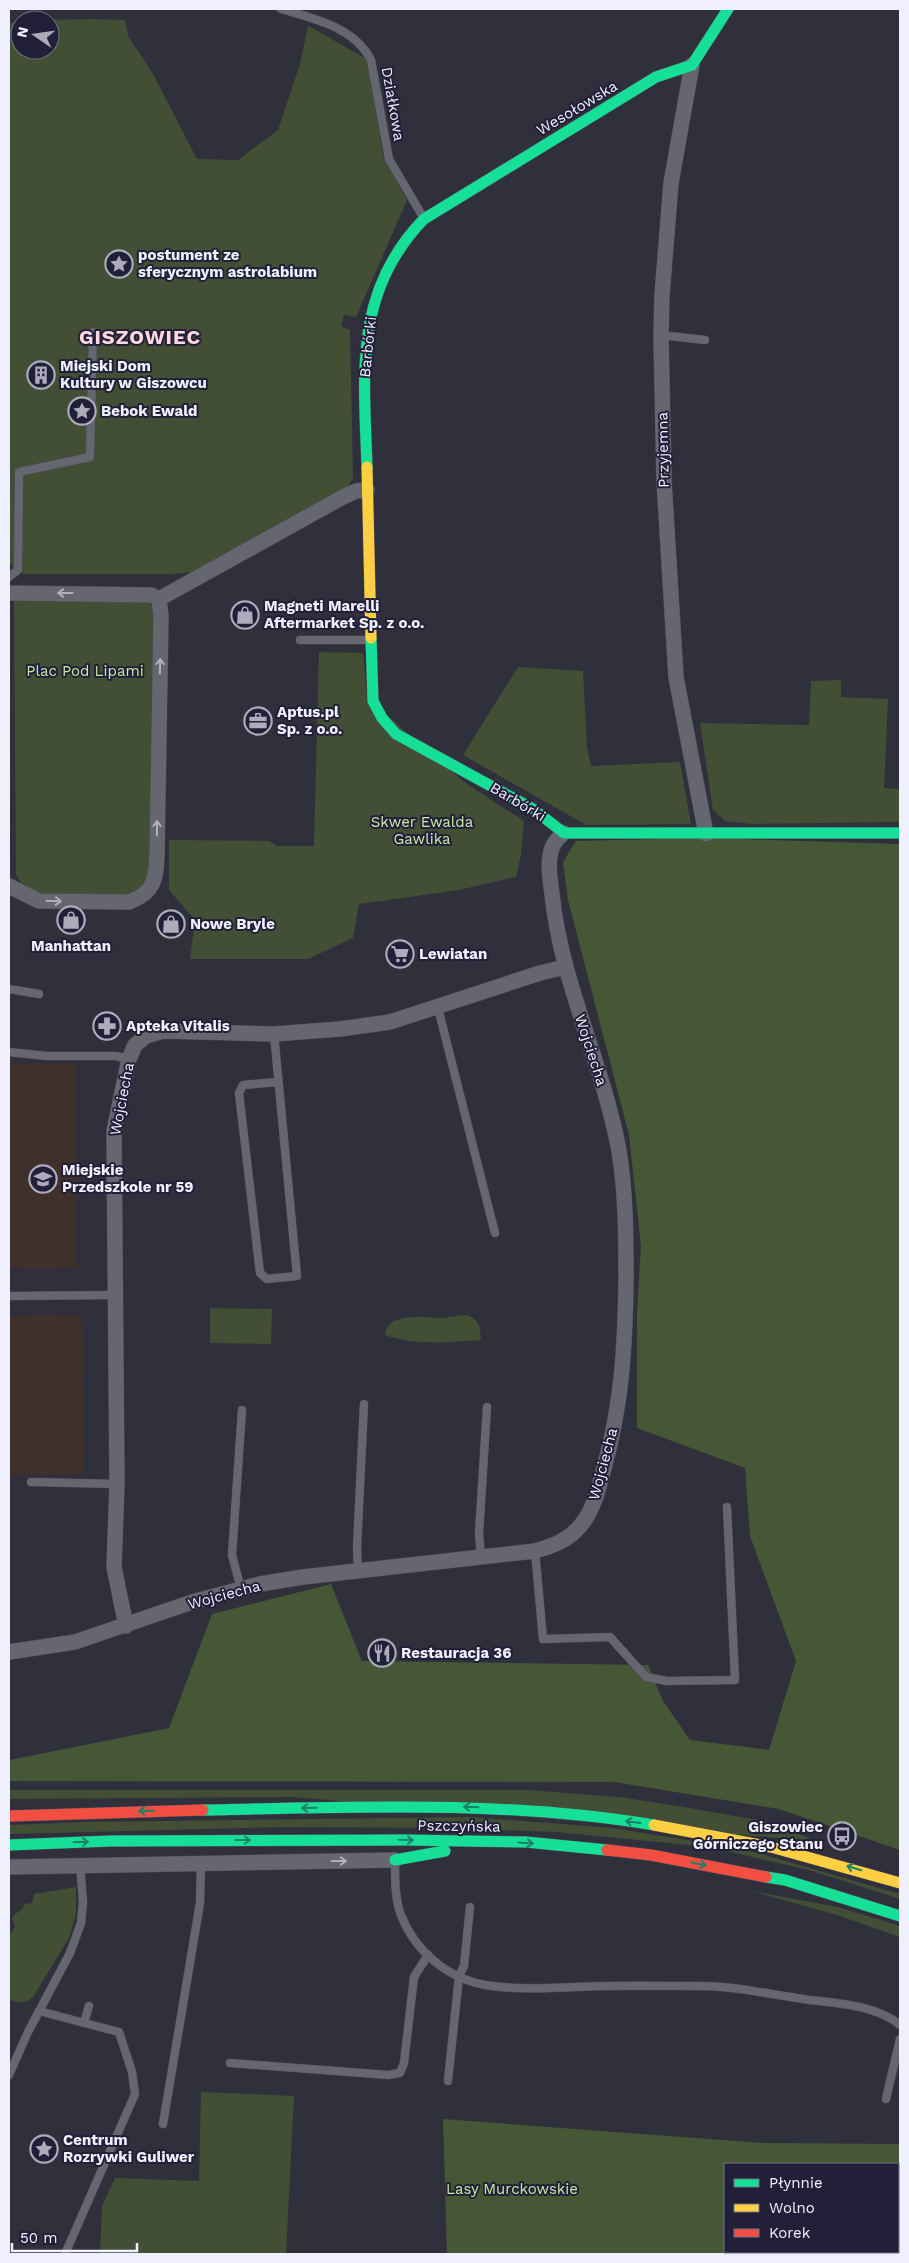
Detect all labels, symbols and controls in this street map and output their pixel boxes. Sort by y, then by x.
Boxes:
north arrow [10,10,60,60]
text: N [13,25,31,39]
street label: Działkowa [378,66,408,143]
street label: Wesołowska [533,77,621,139]
place label: postument ze sferycznym astrolabium [138,246,317,281]
place icon: postument ze sferycznym astrolabium [104,249,134,279]
street label: Barbórki [356,316,380,378]
district label: GISZOWIEC [79,325,201,349]
place label: Miejski Dom Kultury w Giszowcu [60,357,207,392]
building icon: Miejski Dom Kultury w Giszowcu [26,360,56,390]
place icon: Bebok Ewald [67,396,97,426]
place label: Bebok Ewald [101,402,197,420]
street label: Przyjemna [653,411,673,488]
one-way arrow [57,588,73,598]
place label: Magneti Marelli Aftermarket Sp. z o.o. [264,597,424,632]
shop icon: Magneti Marelli Aftermarket Sp. z o.o. [230,600,260,630]
one-way arrow [155,658,165,674]
park label: Plac Pod Lipami [26,662,144,680]
place label: Aptus.pl Sp. z o.o. [277,703,342,738]
office icon: Aptus.pl Sp. z o.o. [243,706,273,736]
street label: Barbórki [487,778,549,826]
park label: Skwer Ewalda Gawlika [371,813,474,848]
one-way arrow [153,820,162,836]
one-way arrow [46,897,62,906]
shop icon: Manhattan [56,905,86,935]
shop icon: Nowe Bryle [156,909,186,939]
place label: Nowe Bryle [190,915,275,933]
place label: Manhattan [31,937,111,955]
supermarket icon: Lewiatan [385,939,415,969]
place label: Lewiatan [419,945,487,963]
pharmacy icon: Apteka Vitalis [92,1011,122,1041]
street label: Wojciecha [571,1012,611,1089]
place label: Apteka Vitalis [126,1017,230,1035]
street label: Wojciecha [106,1060,138,1137]
place label: Miejskie Przedszkole nr 59 [62,1161,194,1196]
school or university icon: Miejskie Przedszkole nr 59 [28,1164,58,1194]
street label: Wojciecha [585,1425,621,1502]
street label: Wojciecha [186,1577,263,1613]
restaurant icon: Restauracja 36 [367,1638,397,1668]
place label: Restauracja 36 [401,1644,511,1662]
one-way arrow [301,1803,317,1812]
one-way arrow [463,1803,479,1812]
one-way arrow [138,1806,154,1816]
street label: Pszczyńska [417,1816,501,1836]
one-way arrow [625,1817,641,1827]
place label: Giszowiec Górniczego Stanu [693,1818,823,1853]
bus stop icon: Giszowiec Górniczego Stanu [827,1821,857,1851]
one-way arrow [234,1835,251,1845]
one-way arrow [397,1835,413,1845]
one-way arrow [72,1837,88,1846]
one-way arrow [518,1838,534,1847]
one-way arrow [330,1856,347,1866]
one-way arrow [690,1859,706,1869]
one-way arrow [846,1863,862,1873]
place label: Centrum Rozrywki Guliwer [63,2131,195,2166]
place icon: Centrum Rozrywki Guliwer [29,2134,59,2164]
legend [724,2163,899,2253]
text: Płynnie [769,2174,823,2192]
park label: Lasy Murckowskie [446,2180,578,2198]
text: Wolno [769,2199,815,2217]
scale bar [12,2220,138,2252]
text: Korek [769,2224,811,2242]
text: 50 m [20,2229,57,2247]

